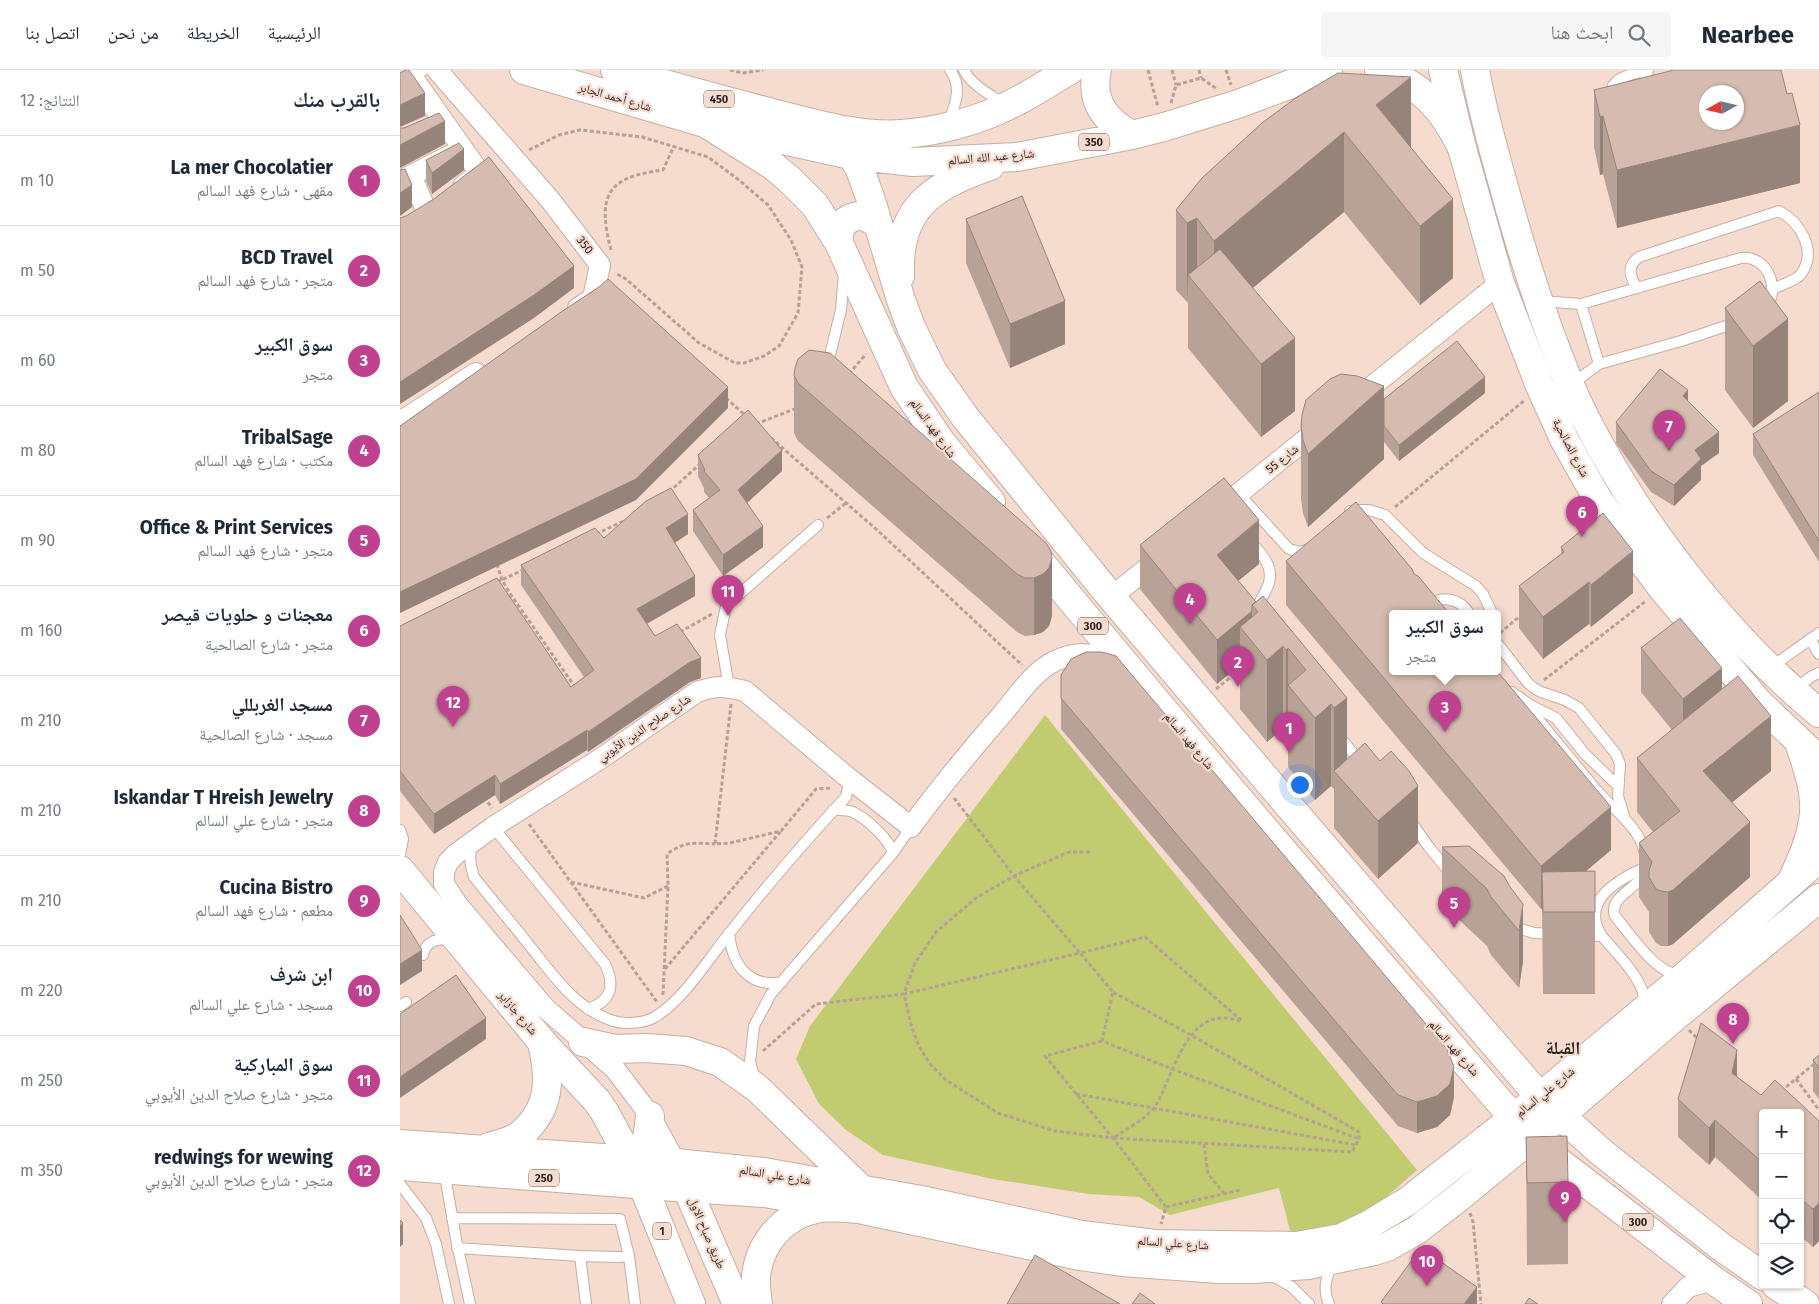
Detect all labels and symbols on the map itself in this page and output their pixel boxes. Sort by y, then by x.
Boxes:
street label: شارع أحمد الجابر [576,80,653,115]
north arrow [1699,85,1744,130]
road number: 450 [704,90,734,108]
road number: 350 [1079,134,1109,150]
street label: شارع عبد الله السالم [947,146,1035,169]
street label: 350 [574,233,596,257]
street label: شارع فهد السالم [906,396,959,461]
pin: 7 [1653,410,1685,451]
street label: شارع الصالحية [1549,416,1592,480]
street label: شارع 55 [1263,442,1302,477]
pin: 6 [1566,496,1598,537]
pin: 11 [712,575,744,616]
pin: 4 [1174,583,1206,624]
road number: 300 [1078,618,1108,634]
pin: 2 [1222,646,1254,687]
pin: 12 [437,686,469,727]
pin: 3 [1429,691,1461,732]
street label: شارع صلاح الدين الأيوبي [595,692,695,767]
street label: شارع فهد السالم [1160,710,1217,773]
pin: 1 [1273,712,1305,753]
your location [1287,772,1313,798]
pin: 5 [1438,887,1470,928]
street label: شارع جازاير [494,987,540,1039]
pin: 8 [1717,1003,1749,1044]
street label: شارع فهد السالم [1425,1017,1482,1080]
district label: القبلة [1546,1037,1580,1059]
street label: شارع علي السالم [1513,1064,1579,1122]
street label: شارع علي السالم [738,1162,812,1191]
road number: 250 [529,1170,559,1186]
pin: 9 [1549,1181,1581,1222]
street label: طريق صباح الاول [685,1195,728,1271]
road number: 300 [1623,1214,1653,1230]
road number: 1 [653,1222,671,1240]
street label: شارع علي السالم [1137,1234,1209,1256]
pin: 10 [1411,1245,1443,1286]

